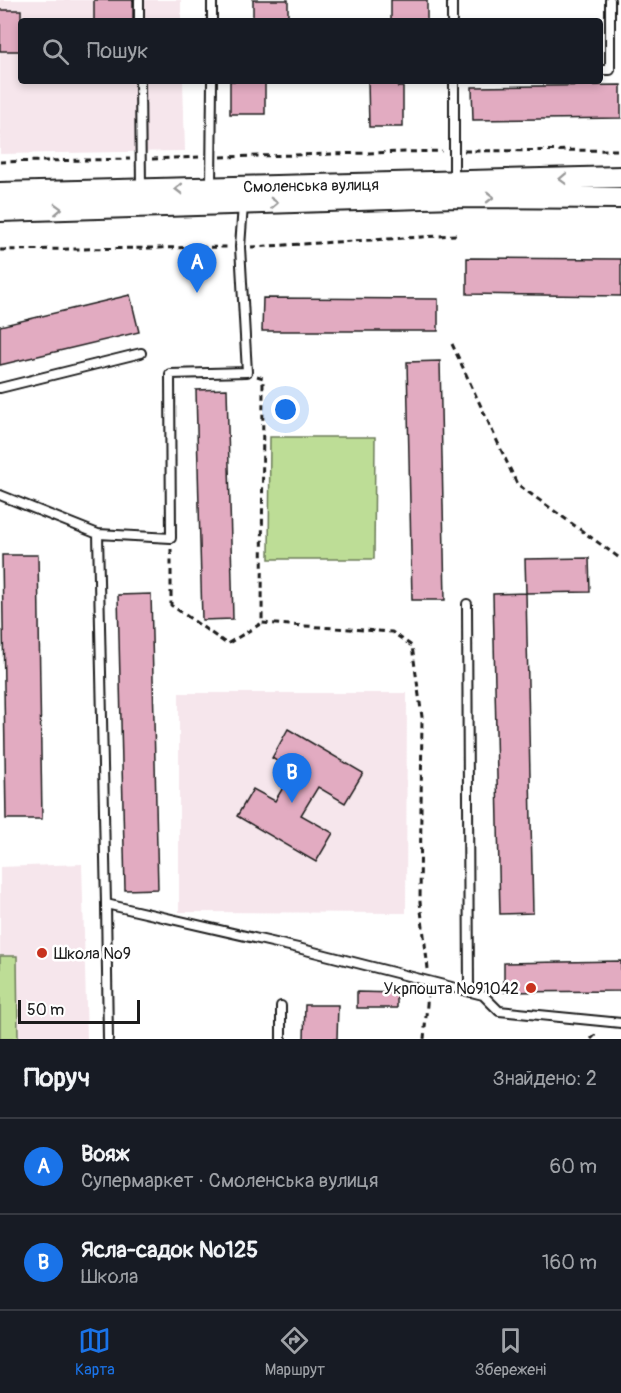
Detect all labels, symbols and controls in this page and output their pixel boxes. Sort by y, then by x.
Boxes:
search box [18,18,603,84]
icon: search [39,35,72,68]
text: Пошук [87,37,148,65]
one-way arrow [558,172,567,185]
street label: Смоленська вулиця [243,175,379,197]
one-way arrow [174,182,183,195]
one-way arrow [486,191,495,204]
one-way arrow [270,196,279,209]
one-way arrow [54,203,63,215]
pin: A [178,244,216,293]
your location [271,395,300,424]
pin: B [272,754,312,803]
place label: Школа №9 [54,944,131,964]
marker: Школа №9 [35,946,49,960]
place label: Укрпошта №91042 [384,979,519,999]
marker: Укрпошта №91042 [524,981,538,995]
scale bar [18,997,140,1024]
text: 50 m [27,1000,64,1020]
text: Поруч [24,1062,90,1094]
text: Знайдено: 2 [493,1066,597,1091]
text: Вояж [81,1140,130,1168]
text: A [37,1154,50,1179]
text: 60 m [550,1154,597,1179]
text: Супермаркет · Смоленська вулиця [81,1168,378,1193]
text: Ясла-садок №125 [81,1236,258,1264]
text: B [38,1250,49,1275]
text: 160 m [542,1250,597,1275]
text: Школа [81,1264,138,1289]
tab: Карта [75,1324,115,1380]
tab: Маршрут [265,1324,325,1380]
tab: Збережені [475,1324,546,1380]

